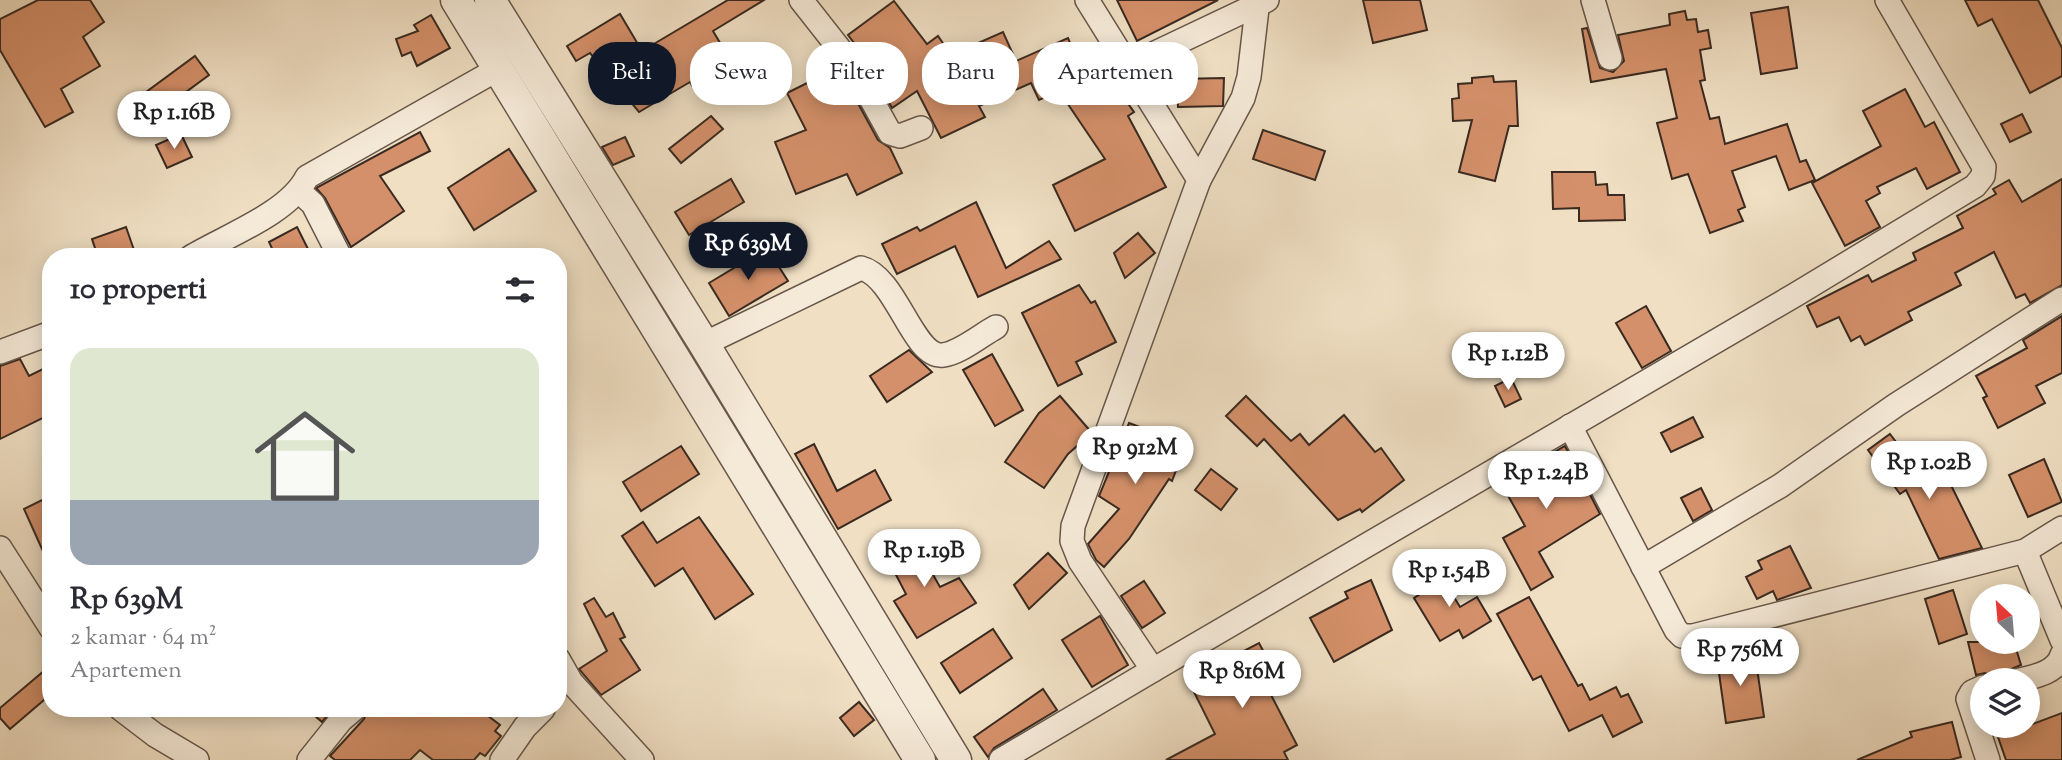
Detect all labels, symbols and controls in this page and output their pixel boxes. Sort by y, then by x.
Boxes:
chip: Beli [588,42,676,105]
chip: Sewa [690,42,792,105]
chip: Filter [806,42,908,105]
chip: Baru [922,42,1019,105]
chip: Apartemen [1033,42,1198,105]
pin: Rp 1.16B [102,92,246,151]
text: Rp 1.16B [133,97,215,130]
pin: Rp 639M [683,222,813,282]
text: Rp 639M [705,228,791,261]
text: 10 properti [70,269,207,312]
icon: filters [501,271,539,309]
pin: Rp 1.12B [1436,332,1580,392]
text: Rp 1.12B [1468,338,1548,371]
icon: home [242,393,368,519]
pin: Rp 912M [1070,426,1200,486]
text: Rp 912M [1093,432,1177,465]
pin: Rp 1.02B [1857,442,2001,501]
text: Rp 1.02B [1887,447,1971,480]
pin: Rp 1.24B [1474,452,1618,511]
text: Rp 1.24B [1504,457,1588,490]
pin: Rp 1.19B [852,530,996,589]
text: Rp 1.19B [884,535,964,568]
pin: Rp 1.54B [1377,550,1521,609]
text: Rp 1.54B [1408,555,1490,588]
text: Rp 639M [70,579,183,622]
north arrow [1970,584,2040,654]
map controls [1970,584,2040,738]
text: 2 kamar · 64 m² [70,622,217,655]
pin: Rp 756M [1675,628,1805,688]
text: Rp 756M [1697,634,1783,667]
pin: Rp 816M [1177,650,1307,710]
text: Apartemen [70,655,182,688]
text: Rp 816M [1199,656,1285,689]
button: layers [1970,668,2040,738]

